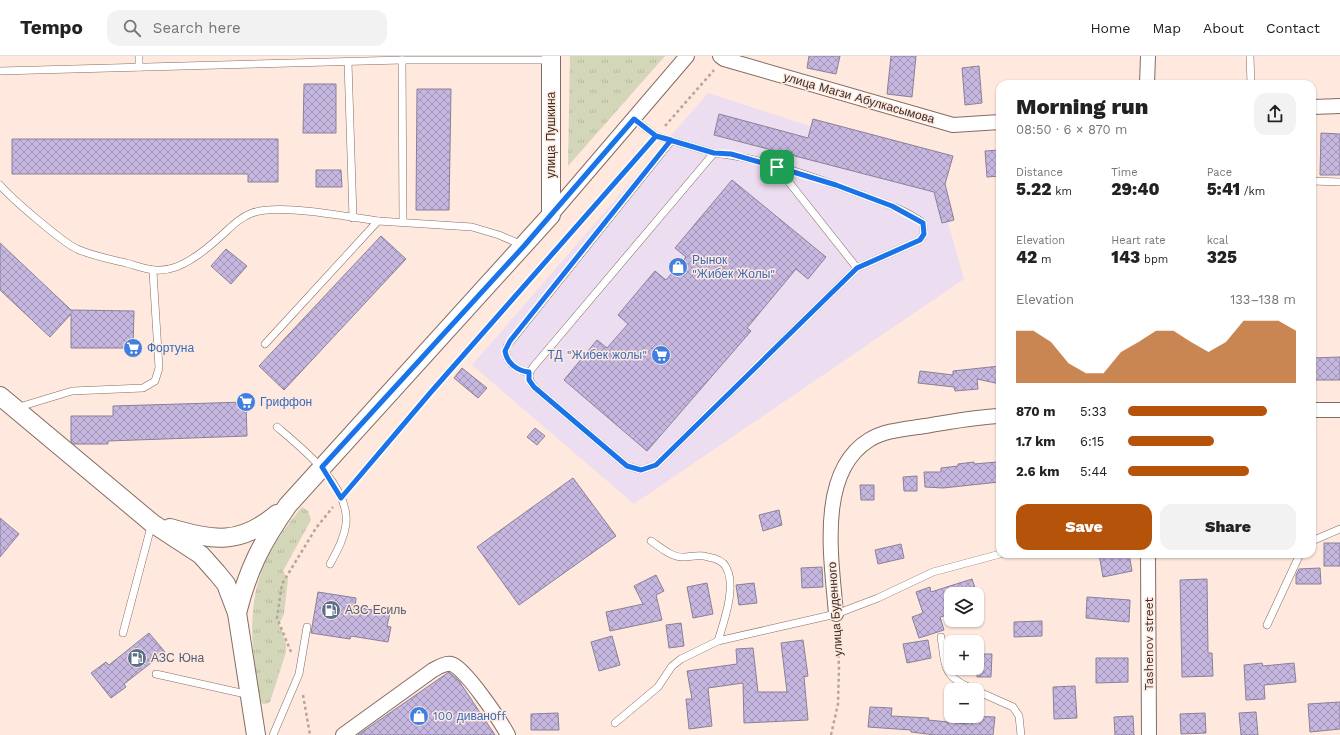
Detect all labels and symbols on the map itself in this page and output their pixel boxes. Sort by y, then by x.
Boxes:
street label: улица Магзи Абулкасымова [782,70,936,126]
street label: улица Пушкина [544,91,558,178]
pin [760,150,794,184]
place label: Рынок "Жибек Жолы" [692,253,775,281]
shop icon: Рынок "Жибек Жолы" [667,256,689,278]
supermarket icon: Фортуна [122,337,144,359]
place label: Фортуна [147,341,194,355]
supermarket icon: ТД "Жибек жолы" [650,344,672,366]
place label: ТД "Жибек жолы" [548,348,647,362]
supermarket icon: Гриффон [235,391,257,413]
place label: Гриффон [260,395,312,409]
street label: улица Буденного [825,561,845,657]
street label: Tashenov street [1142,598,1156,690]
fuel station icon: АЗС Есиль [320,599,342,621]
place label: АЗС Есиль [345,603,407,617]
fuel station icon: АЗС Юна [126,647,148,669]
place label: АЗС Юна [151,651,204,665]
shop icon: 100 диваноff [408,705,430,727]
place label: 100 диваноff [433,709,507,723]

